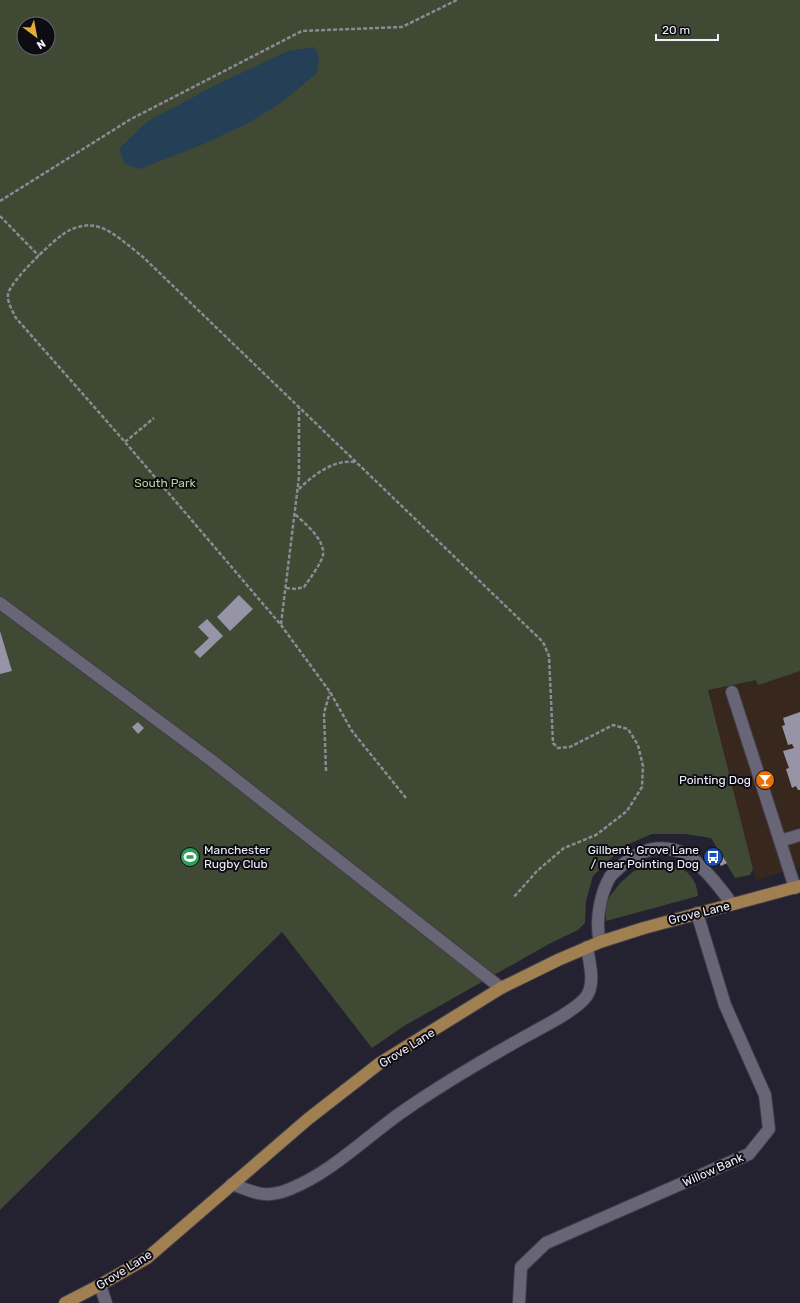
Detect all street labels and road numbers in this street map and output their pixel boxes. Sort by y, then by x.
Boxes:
street label: Grove Lane [667,899,731,927]
street label: Grove Lane [377,1025,438,1071]
street label: Willow Bank [680,1150,746,1190]
street label: Grove Lane [94,1247,155,1293]

